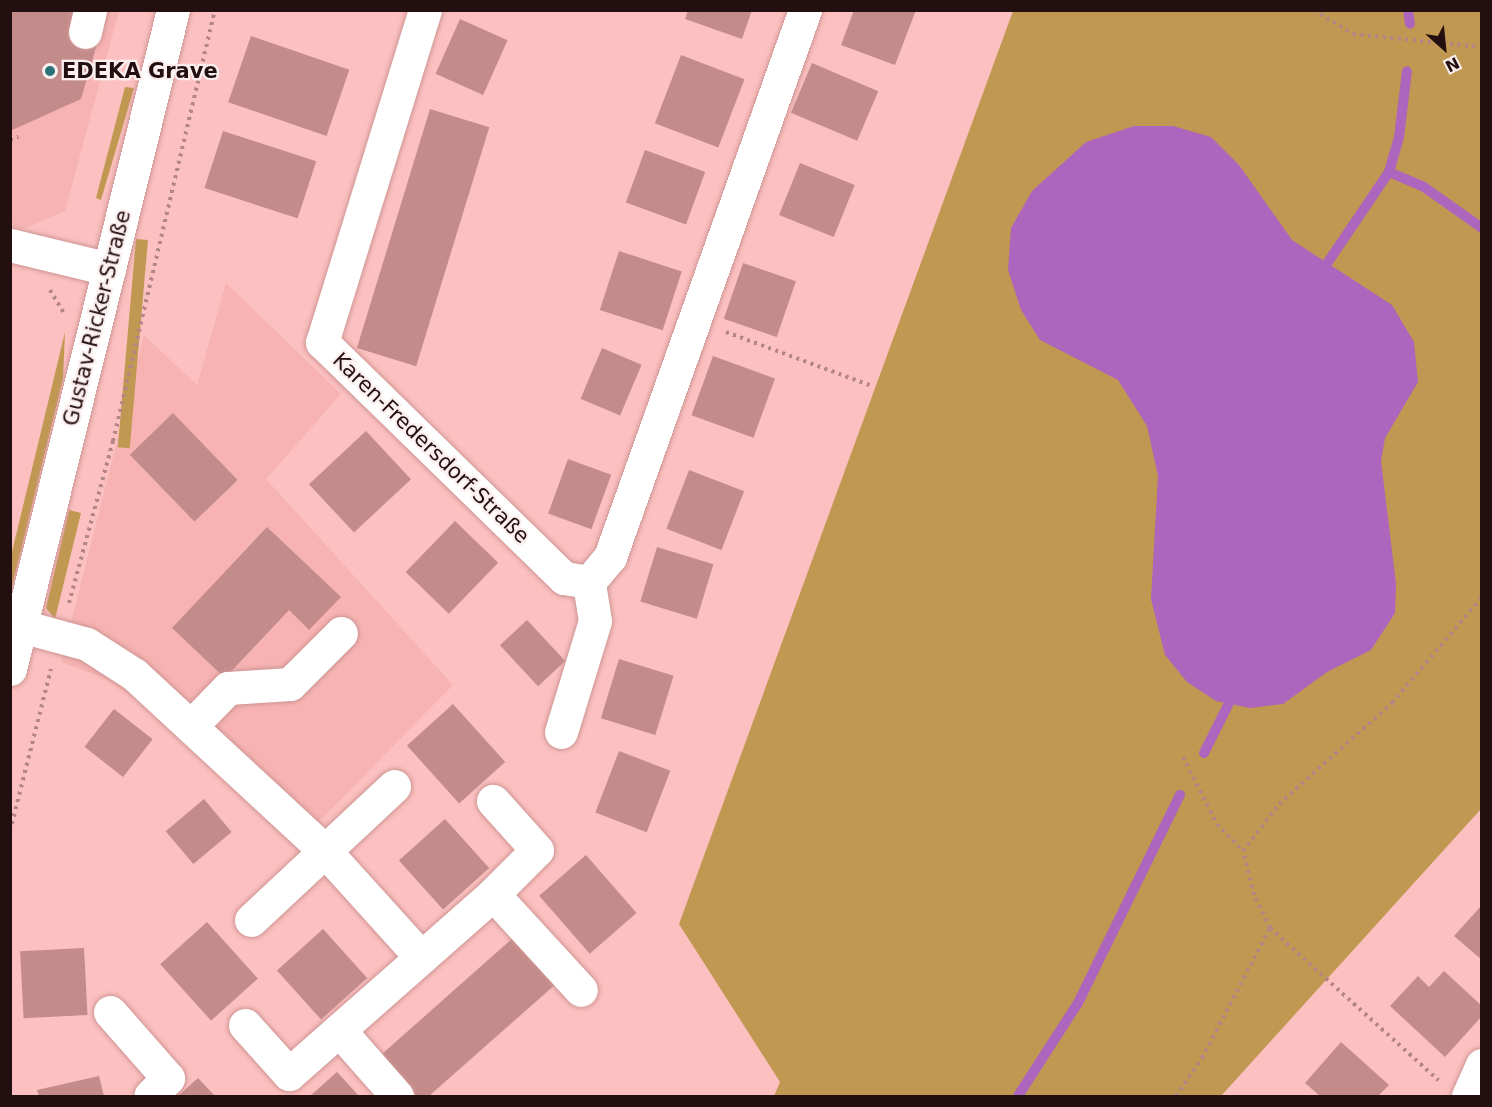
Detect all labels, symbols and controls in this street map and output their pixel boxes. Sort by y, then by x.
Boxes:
north arrow [1414,18,1474,78]
text: N [1442,53,1463,76]
place label: EDEKA Grave [62,58,218,84]
marker: EDEKA Grave [43,64,57,78]
street label: Gustav-Ricker-Straße [58,208,136,428]
street label: Karen-Fredersdorf-Straße [327,347,535,549]

